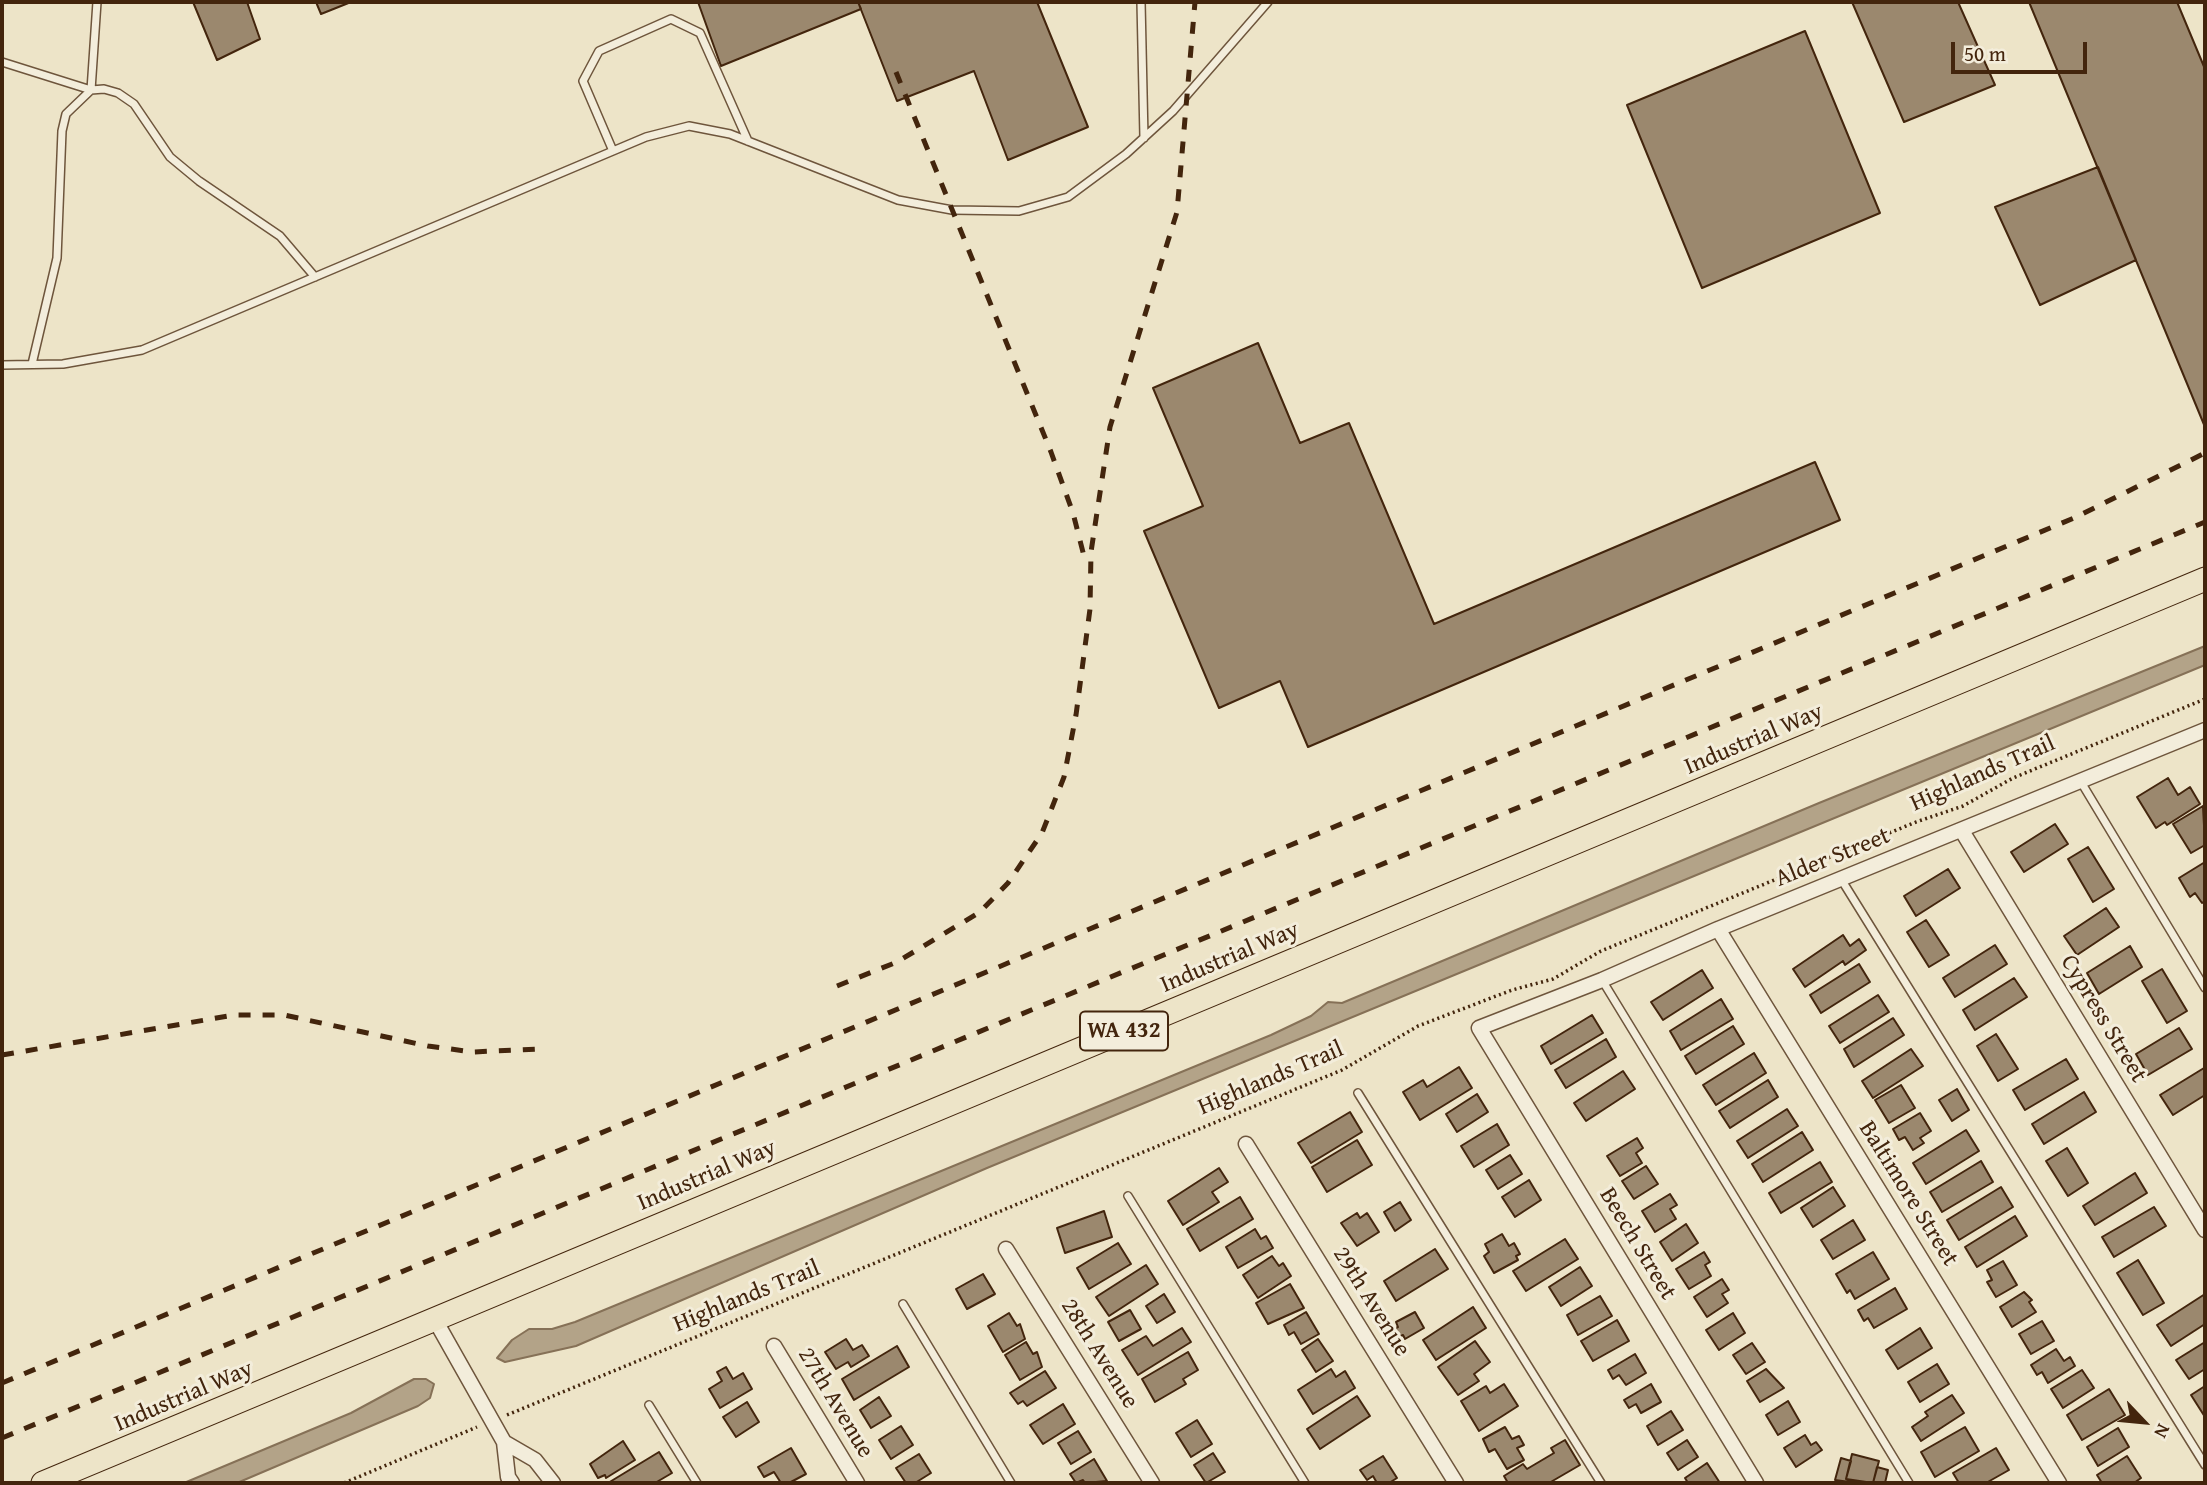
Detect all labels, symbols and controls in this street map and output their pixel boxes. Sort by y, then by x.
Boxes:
scale bar [1955,28,2092,72]
text: 50 m [1964,38,2006,69]
street label: Industrial Way [1681,698,1827,782]
street label: Highlands Trail [1906,729,2060,819]
street label: Alder Street [1771,822,1895,894]
street label: Industrial Way [1157,916,1303,1000]
street label: Cypress Street [2054,950,2152,1088]
road number: WA 432 [1080,1012,1168,1050]
street label: Highlands Trail [1194,1035,1348,1123]
street label: Baltimore Street [1852,1116,1964,1272]
street label: Industrial Way [634,1134,780,1218]
street label: Beech Street [1592,1183,1682,1305]
street label: 29th Avenue [1326,1242,1416,1362]
street label: Highlands Trail [670,1255,824,1339]
street label: 28th Avenue [1054,1294,1144,1414]
street label: 27th Avenue [791,1342,879,1464]
street label: Industrial Way [111,1355,257,1439]
north arrow [2109,1387,2179,1457]
text: N [2148,1419,2178,1443]

